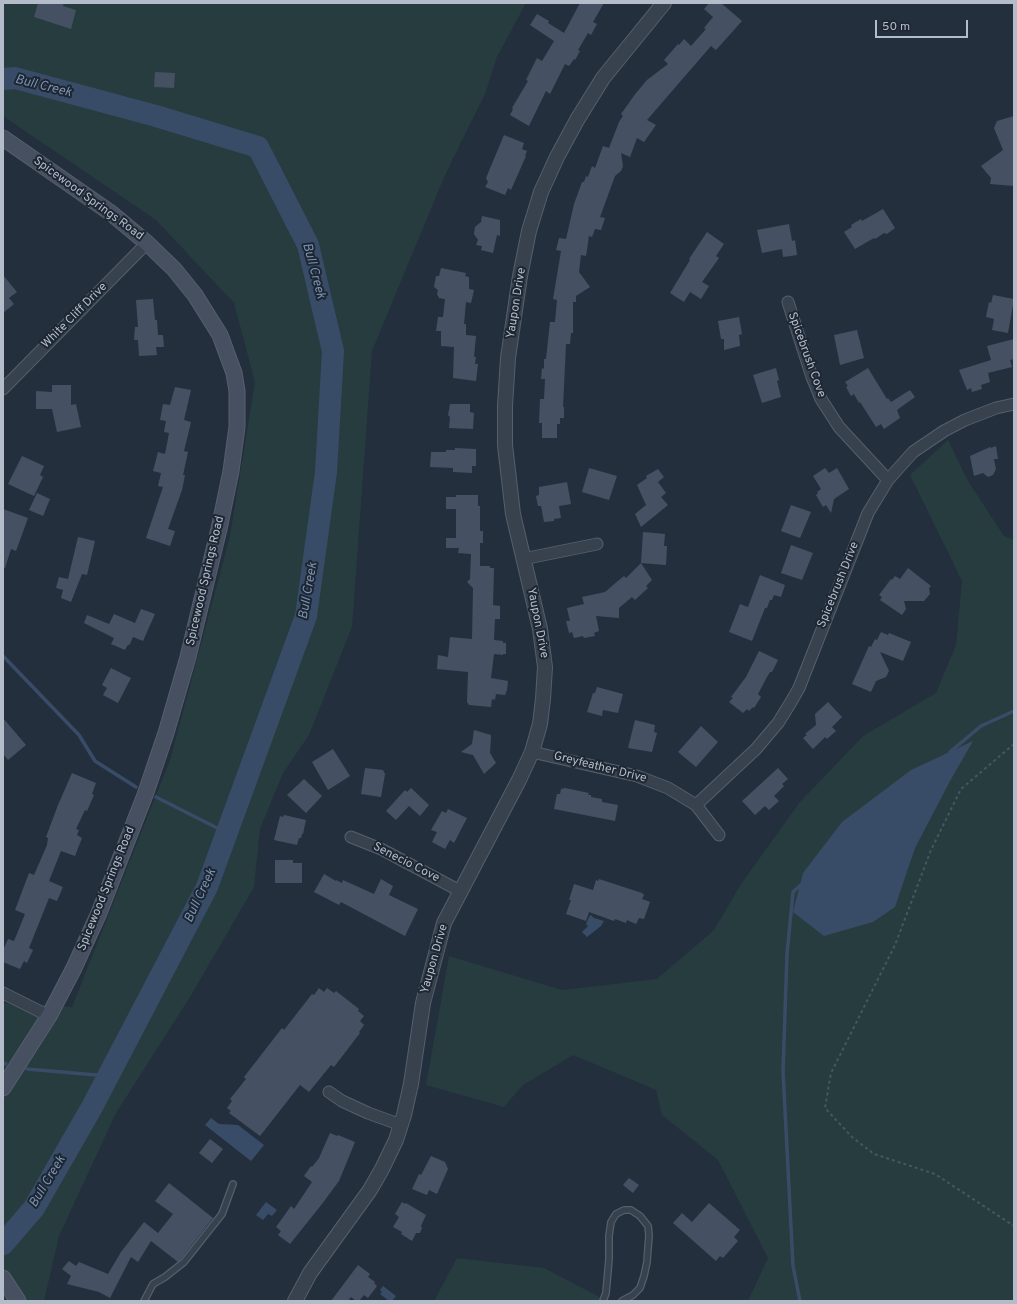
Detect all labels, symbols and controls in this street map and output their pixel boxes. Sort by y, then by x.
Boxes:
scale bar [877,12,970,38]
text: 50 m [882,19,910,35]
water label: Bull Creek [13,72,73,102]
street label: Spicewood Springs Road [30,154,146,244]
water label: Bull Creek [298,241,328,301]
street label: Yaupon Drive [504,267,530,339]
street label: White Cliff Drive [39,280,111,352]
street label: Spicebrush Cove [784,310,828,400]
street label: Spicewood Springs Road [184,515,228,647]
street label: Spicebrush Drive [815,540,863,630]
water label: Bull Creek [296,561,322,621]
street label: Yaupon Drive [523,586,551,660]
street label: Greyfeather Drive [552,750,648,786]
street label: Spicewood Springs Road [75,825,139,953]
street label: Senecio Cove [370,840,442,886]
water label: Bull Creek [182,867,220,925]
street label: Yaupon Drive [418,923,452,995]
water label: Bull Creek [27,1153,69,1211]

